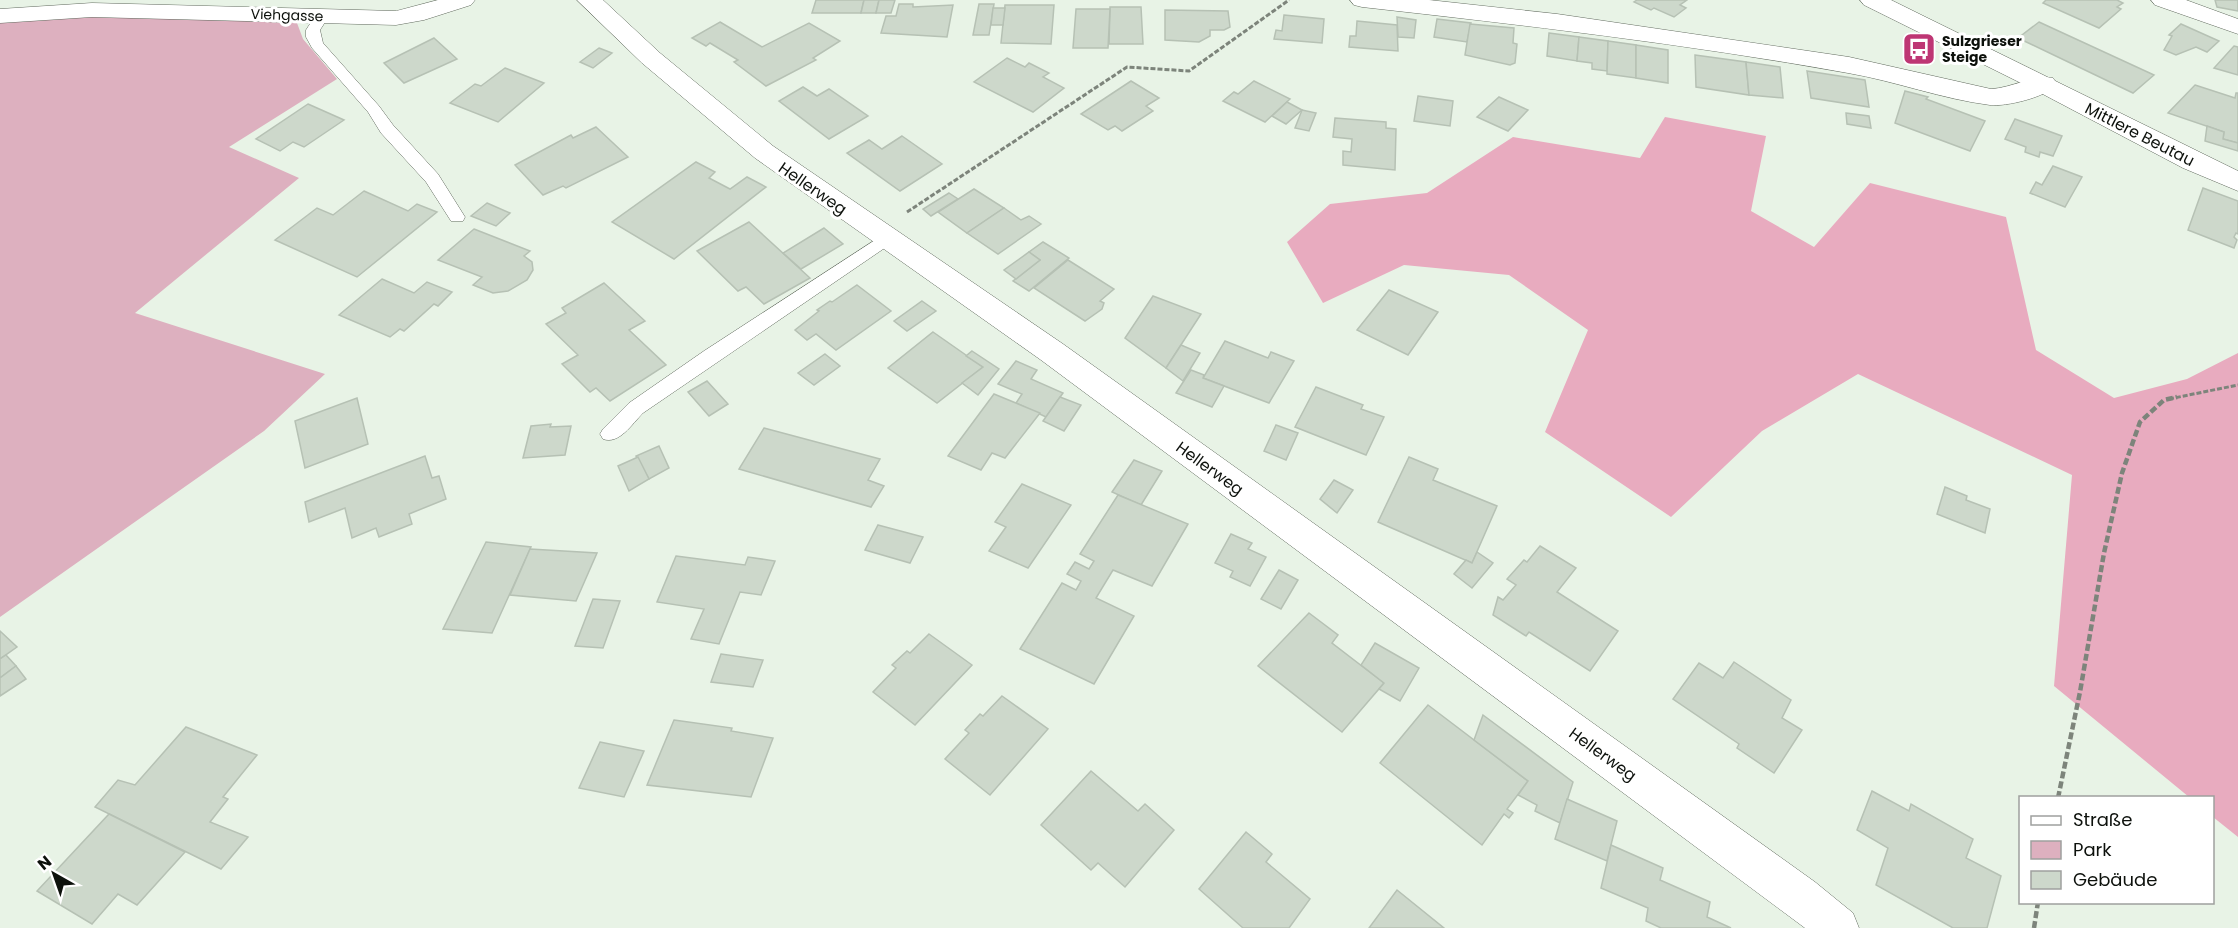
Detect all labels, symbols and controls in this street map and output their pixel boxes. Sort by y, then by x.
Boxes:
street label: Viehgasse [250,4,324,26]
bus stop icon: Sulzgrieser Steige [1901,31,1937,67]
place label: Sulzgrieser Steige [1942,31,2022,67]
street label: Mittlere Beutau [2081,97,2199,172]
street label: Hellerweg [774,156,852,220]
street label: Hellerweg [1171,436,1248,501]
street label: Hellerweg [1564,722,1641,787]
legend [2019,796,2214,904]
text: Straße [2073,807,2132,832]
text: Park [2073,837,2112,862]
north arrow [24,844,84,904]
text: N [33,850,57,876]
text: Gebäude [2073,867,2157,892]

